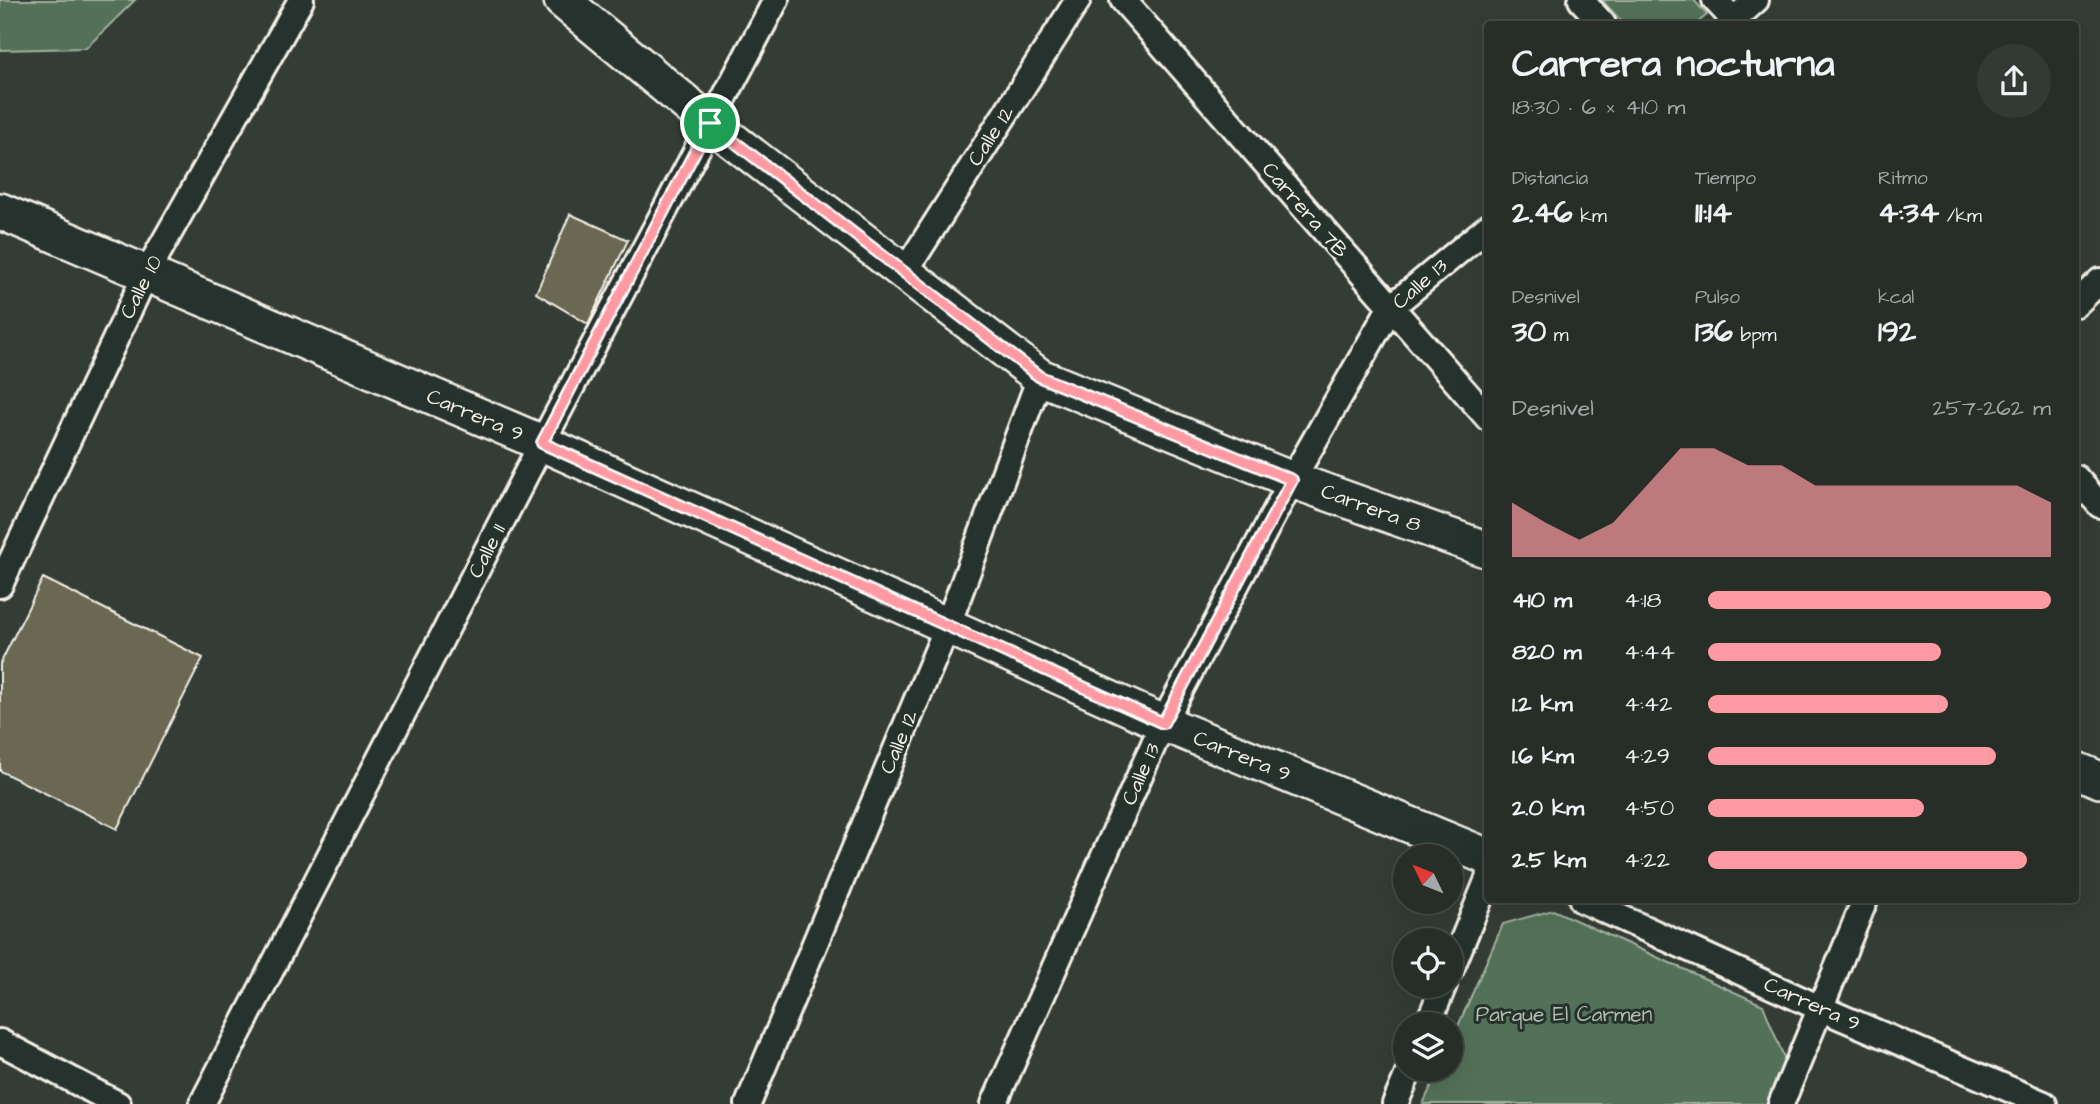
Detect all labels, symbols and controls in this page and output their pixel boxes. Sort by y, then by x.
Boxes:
text: Carrera nocturna [1512,39,1835,91]
button: share [1977,44,2051,118]
text: 18:30 · 6 × 410 m [1512,91,1685,123]
pin [680,93,740,153]
street label: Calle 12 [961,100,1021,172]
icon: arrive [691,104,729,142]
street label: Carrera 7B [1255,156,1355,264]
text: Distancia [1512,165,1588,192]
text: Tiempo [1695,165,1756,192]
text: Ritmo [1878,165,1928,192]
text: 2.46 [1512,192,1573,234]
text: 11:14 [1695,192,1732,234]
text: 4:34 [1878,192,1939,234]
text: km [1573,203,1607,230]
text: /km [1939,203,1982,230]
street label: Calle 10 [113,250,169,324]
street label: Calle 13 [1386,251,1454,316]
text: Desnivel [1512,284,1580,311]
text: Pulso [1695,284,1740,311]
text: kcal [1878,284,1914,311]
text: 30 [1512,311,1546,353]
text: 136 [1695,311,1733,353]
text: 192 [1878,311,1916,353]
text: m [1546,322,1569,349]
text: bpm [1733,322,1777,349]
street label: Carrera 9 [422,382,528,448]
text: Desnivel [1512,392,1594,424]
text: 257–262 m [1932,392,2051,424]
street label: Carrera 8 [1317,477,1425,540]
street label: Calle 11 [461,519,513,583]
text: 410 m [1512,584,1572,616]
text: 4:18 [1624,584,1661,616]
text: 820 m [1512,636,1582,668]
text: 4:44 [1624,636,1675,668]
text: 1.2 km [1512,688,1573,720]
text: 4:42 [1624,688,1672,720]
street label: Calle 12 [873,706,925,778]
street label: Carrera 9 [1189,723,1295,789]
street label: Calle 13 [1114,738,1168,810]
text: 1.6 km [1512,740,1574,772]
text: 4:29 [1624,740,1670,772]
text: 2.0 km [1512,792,1584,824]
text: 4:50 [1624,792,1674,824]
north arrow [1393,844,1463,914]
map controls [1393,844,1463,1082]
text: 2.5 km [1512,844,1586,876]
text: 4:22 [1624,844,1670,876]
button: locate [1393,928,1463,998]
street label: Carrera 9 [1759,970,1865,1038]
park label: Parque El Carmen [1476,1000,1652,1029]
button: layers [1393,1012,1463,1082]

